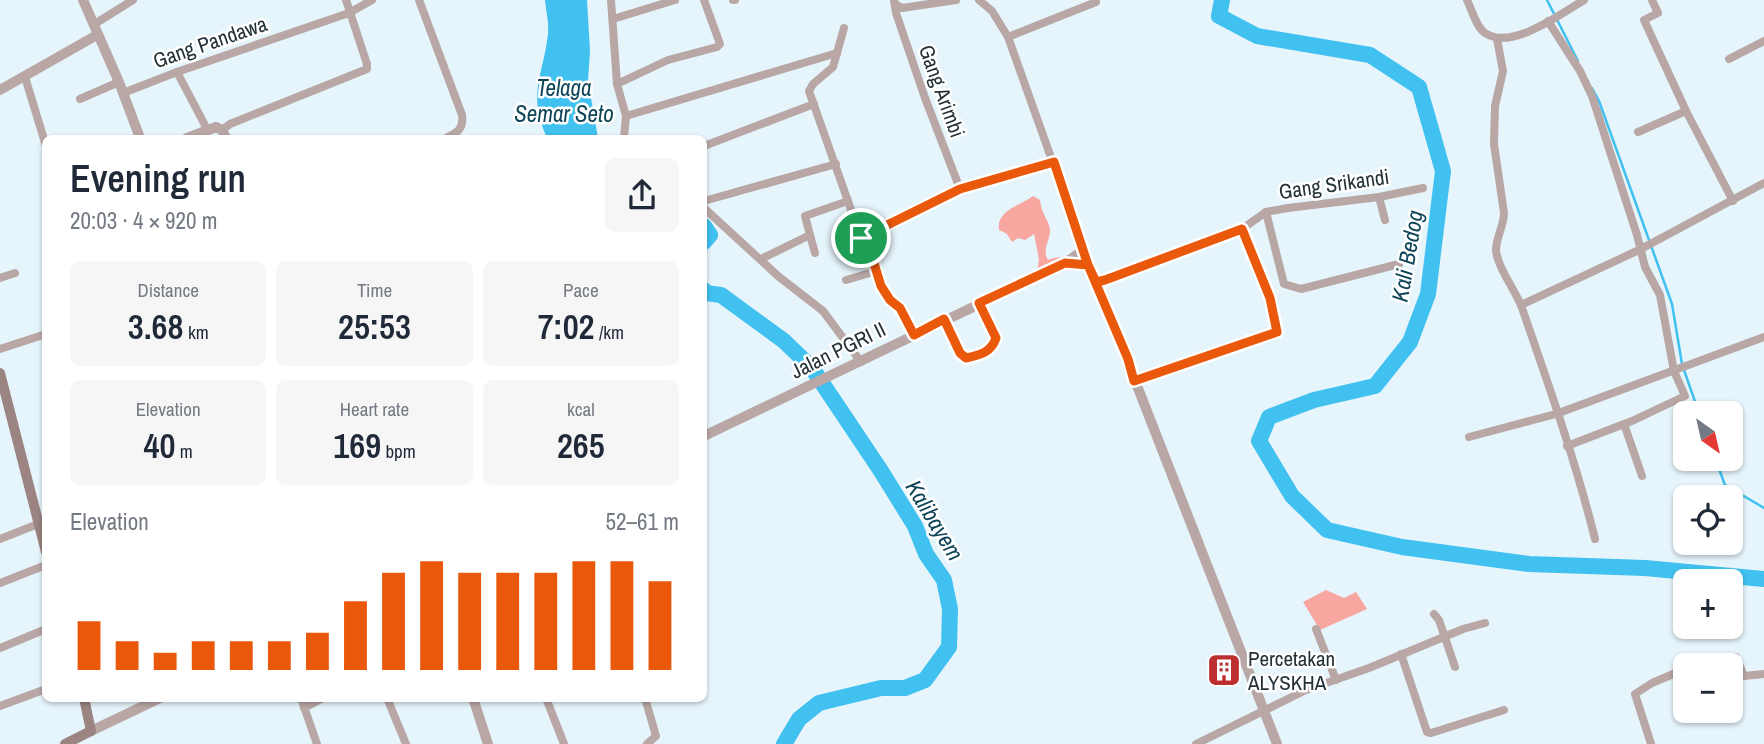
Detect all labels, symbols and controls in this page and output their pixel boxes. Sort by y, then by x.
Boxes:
street label: Gang Pandawa [149,9,271,75]
street label: Gang Arimbi [912,41,972,141]
water label: Telaga Semar Seto [514,72,614,129]
text: Evening run [70,153,246,204]
button: share [605,158,679,232]
street label: Gang Srikandi [1277,162,1391,206]
text: 20:03 · 4 × 920 m [70,205,217,236]
pin [831,208,891,268]
water label: Kali Bedog [1384,208,1430,304]
icon: arrive [842,219,880,257]
text: Distance [137,277,199,303]
text: Time [357,277,392,303]
text: Pace [563,277,599,303]
text: 3.68 [128,303,184,350]
text: 25:53 [338,303,411,350]
text: 7:02 [538,303,595,350]
street label: Jalan PGRI II [786,315,890,385]
text: km [184,319,209,345]
text: /km [595,319,624,345]
text: Elevation [136,396,201,422]
text: Heart rate [340,396,409,422]
text: kcal [567,396,595,422]
north arrow [1673,401,1743,471]
map controls [1673,401,1743,723]
text: 40 [144,422,175,469]
text: 169 [333,422,381,469]
text: 265 [557,422,605,469]
text: m [175,438,193,464]
text: bpm [381,438,416,464]
water label: Kalibayem [899,474,971,566]
button: locate [1673,485,1743,555]
text: Elevation [70,506,149,537]
text: 52–61 m [606,506,679,537]
button: + [1673,569,1743,639]
place label: Percetakan ALYSKHA [1247,644,1335,697]
building icon: Percetakan ALYSKHA [1205,651,1243,689]
button: − [1673,653,1743,723]

